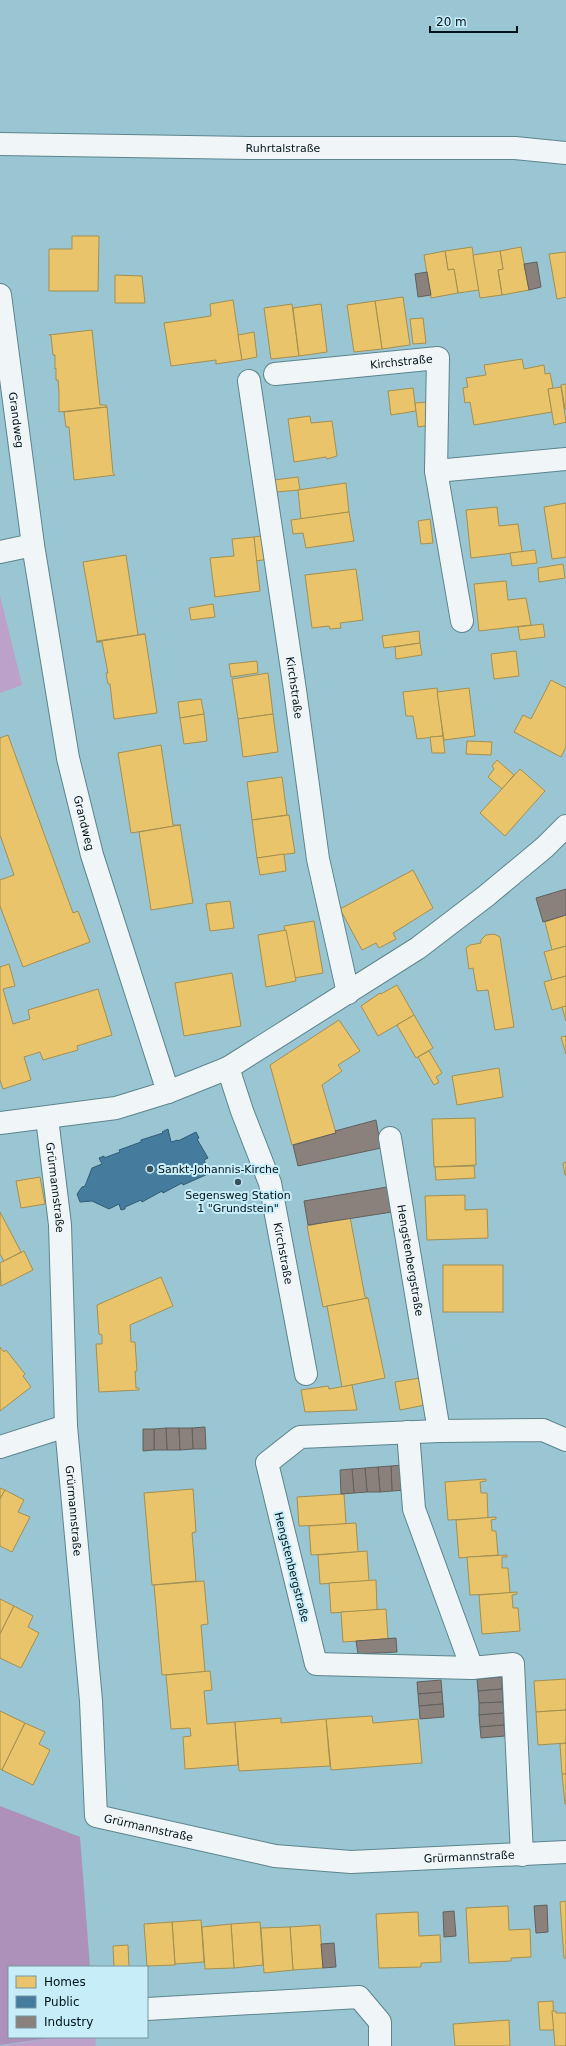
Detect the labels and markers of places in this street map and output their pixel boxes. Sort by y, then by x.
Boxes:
place label: Sankt-Johannis-Kirche [158,1163,279,1176]
marker: Sankt-Johannis-Kirche [145,1164,155,1174]
marker: Segensweg Station 1 "Grundstein" [233,1177,243,1187]
place label: Segensweg Station 1 "Grundstein" [185,1189,291,1215]

